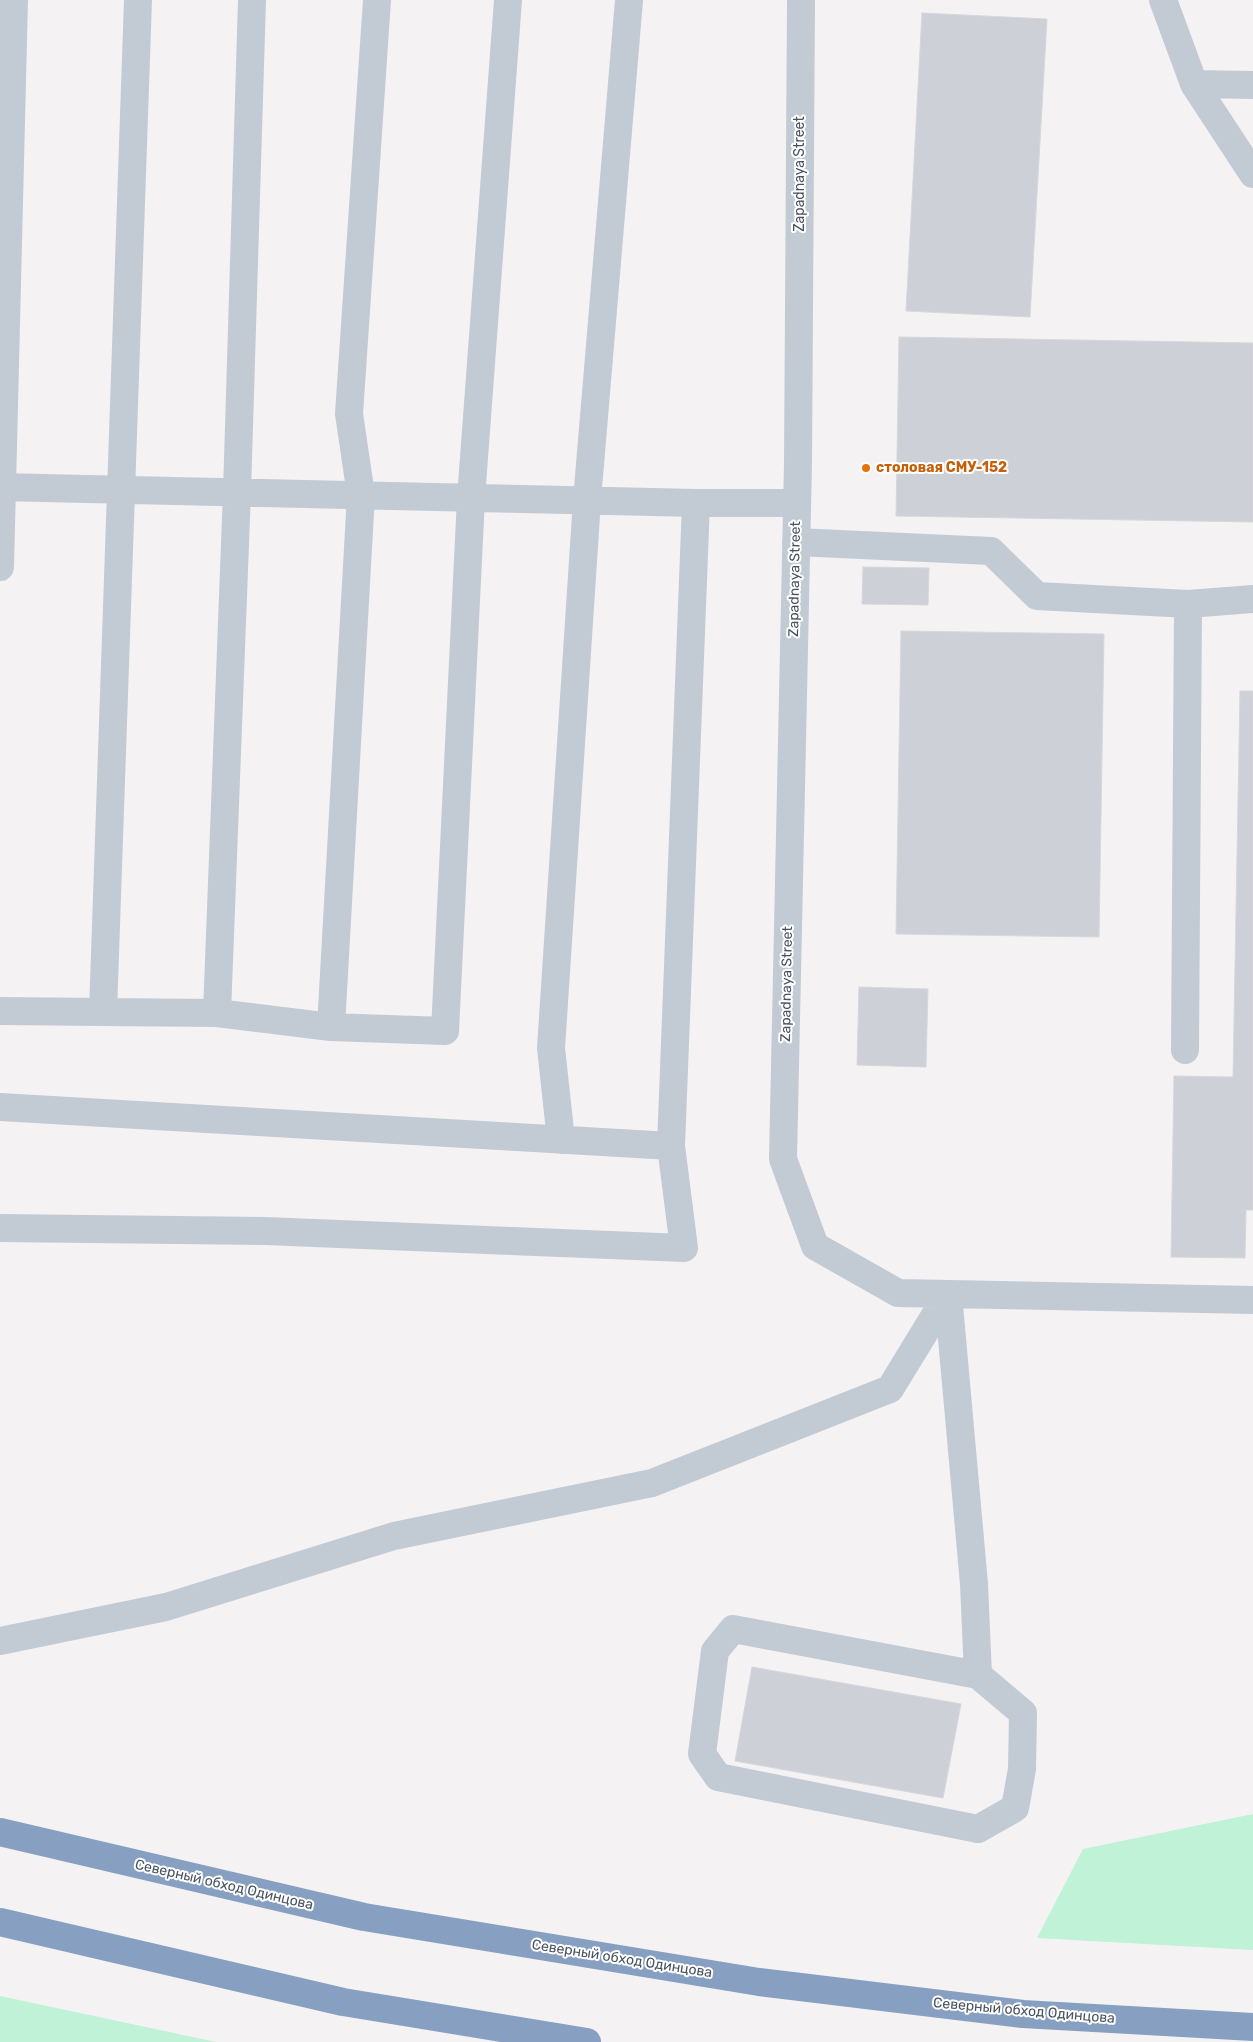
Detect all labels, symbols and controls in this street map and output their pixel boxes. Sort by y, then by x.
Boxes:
street label: Zapadnaya Street [792,116,808,232]
place label: столовая СМУ-152 [876,460,1007,476]
marker: столовая СМУ-152 [860,462,872,474]
street label: Zapadnaya Street [786,521,804,637]
street label: Zapadnaya Street [778,926,796,1042]
street label: Северный обход Одинцова [133,1856,315,1914]
street label: Северный обход Одинцова [531,1936,713,1982]
street label: Северный обход Одинцова [932,1995,1116,2027]

